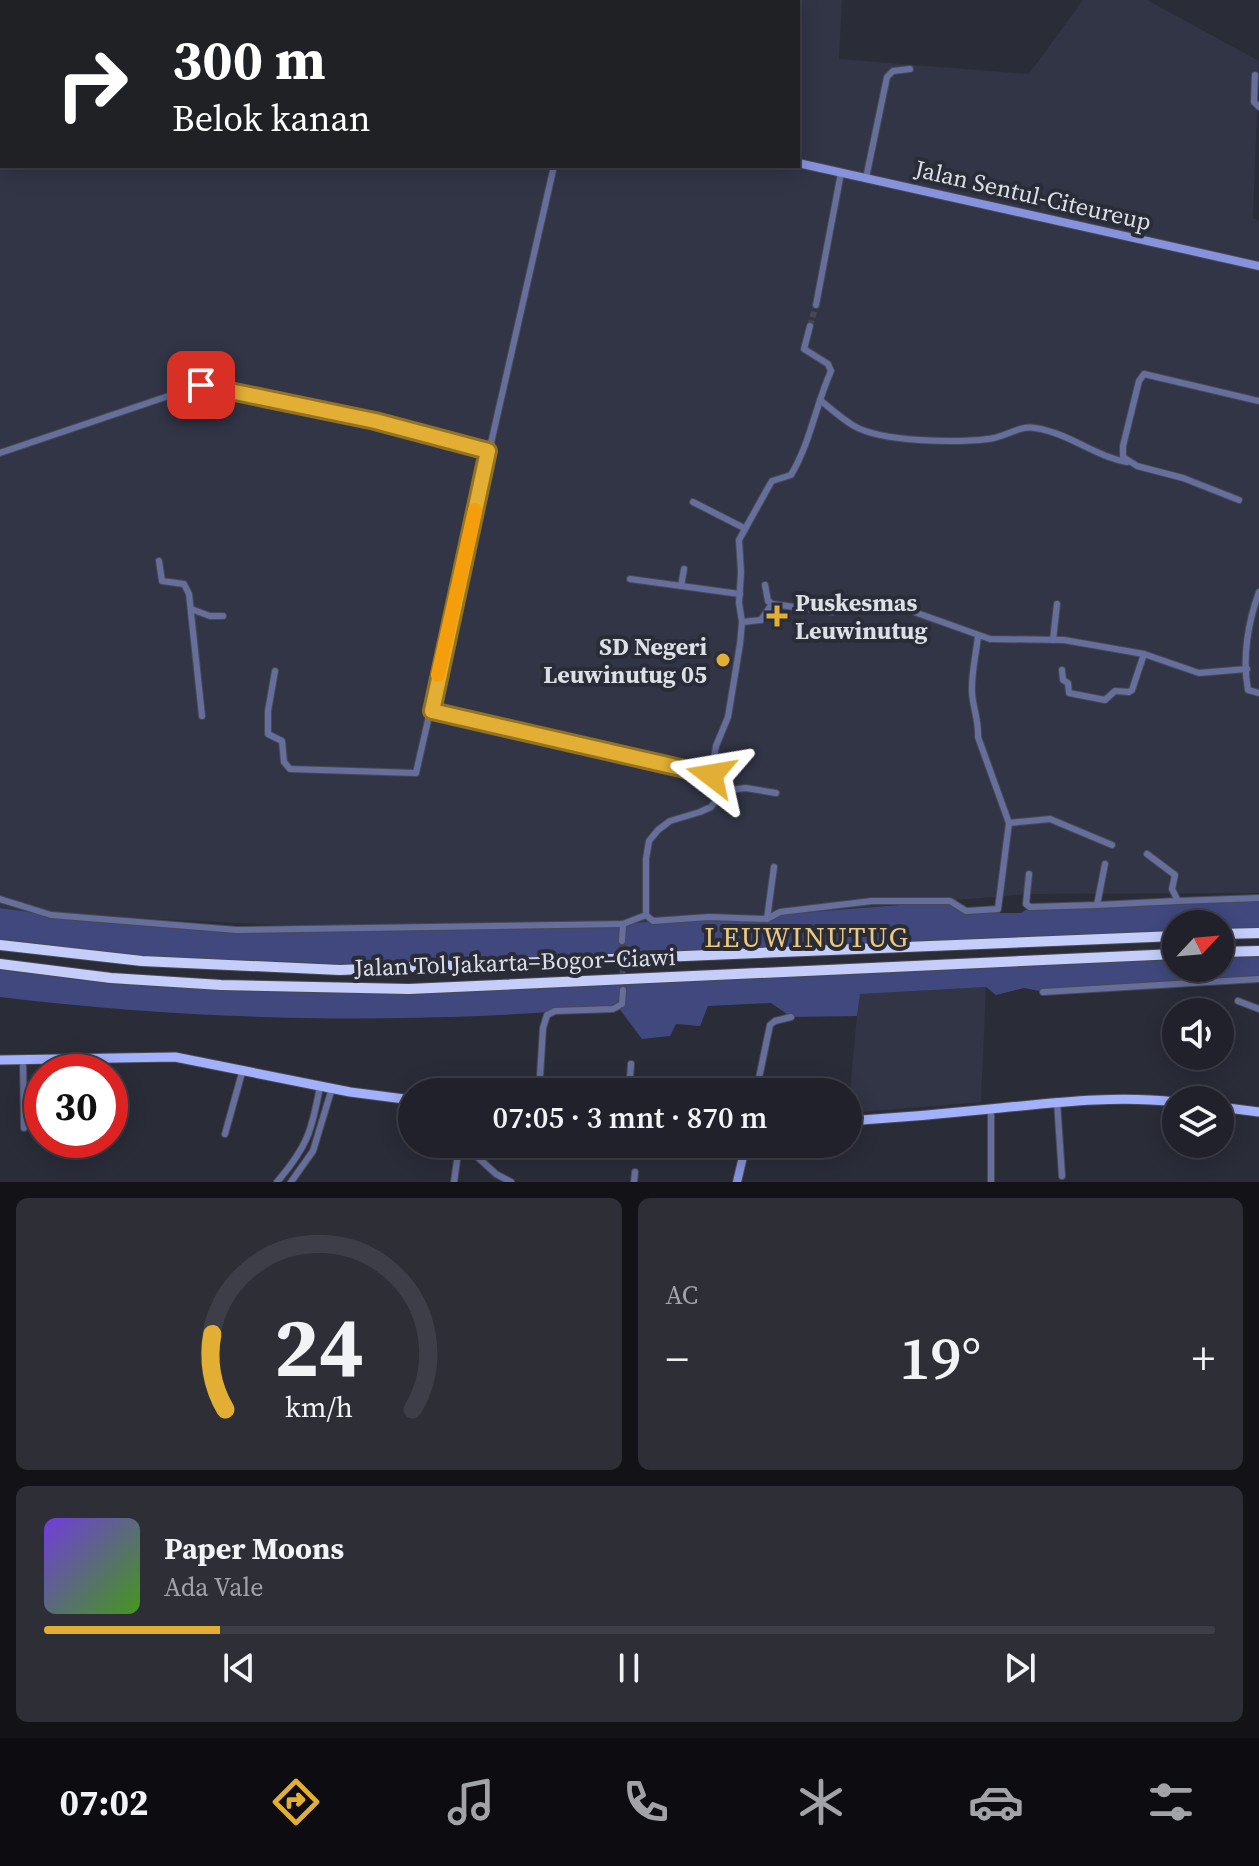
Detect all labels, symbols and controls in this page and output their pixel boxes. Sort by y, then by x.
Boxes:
text: 300 m [172,21,326,98]
icon: right [40,32,144,136]
text: Belok kanan [172,94,370,143]
street label: Jalan Sentul-Citeureup [911,152,1154,238]
pin [167,351,235,419]
icon: arrive [179,363,223,407]
place label: Puskesmas Leuwinutug [795,586,928,647]
marker: Puskesmas Leuwinutug [766,605,788,627]
place label: SD Negeri Leuwinutug 05 [543,630,707,691]
marker: SD Negeri Leuwinutug 05 [714,651,732,669]
position arrow [669,733,753,817]
north arrow [1162,910,1234,982]
map controls [1162,910,1234,1158]
district label: LEUWINUTUG [704,918,910,956]
street label: Jalan Tol Jakarta–Bogor–Ciawi [353,940,676,984]
button: sound [1162,998,1234,1070]
speed limit sign: 30 [24,1054,128,1158]
button: layers [1162,1086,1234,1158]
text: 07:05 · 3 mnt · 870 m [493,1097,767,1138]
text: AC [666,1277,698,1313]
text: 24 [274,1290,364,1404]
text: 19° [899,1317,981,1399]
text: − [666,1328,689,1389]
text: + [1192,1328,1215,1389]
text: km/h [285,1387,353,1427]
text: Paper Moons [164,1528,344,1569]
text: Ada Vale [164,1569,263,1605]
icon: previous [217,1646,261,1690]
icon: pause [607,1646,651,1690]
icon: next [998,1646,1042,1690]
icon: directions [268,1774,324,1830]
icon: music [443,1774,499,1830]
icon: phone [618,1774,674,1830]
icon: climate [793,1774,849,1830]
icon: car [968,1774,1024,1830]
icon: filters [1143,1774,1199,1830]
text: 07:02 [60,1778,148,1827]

